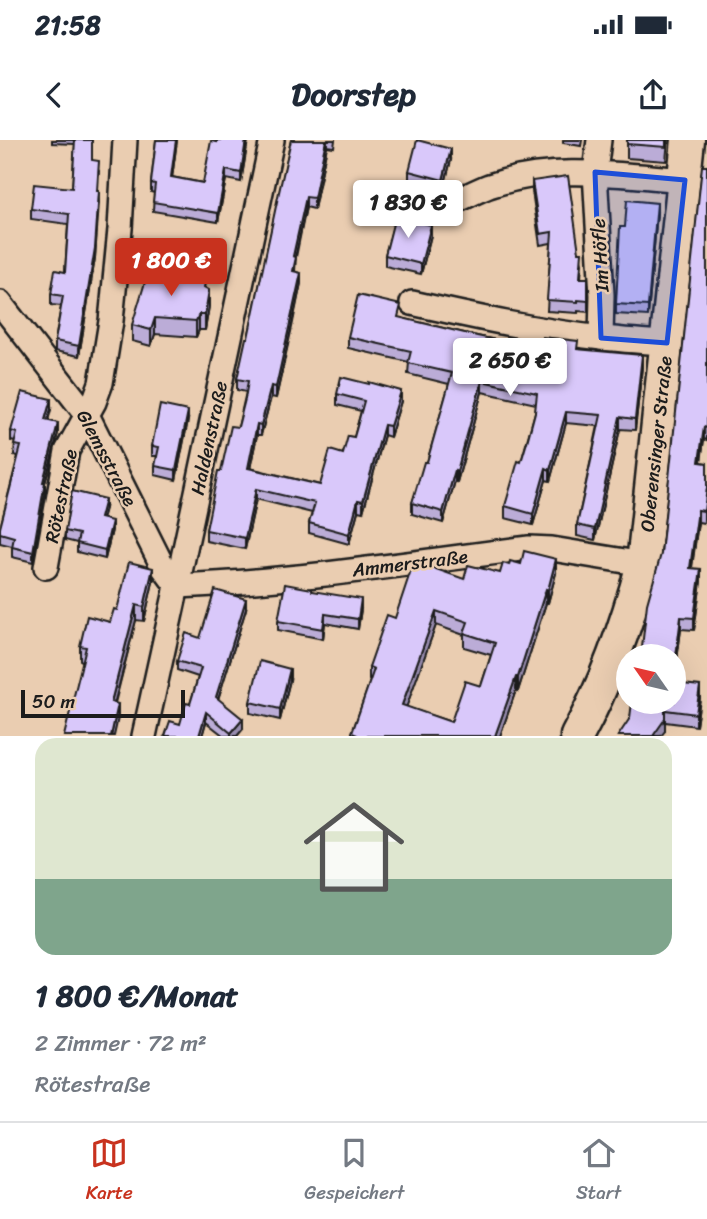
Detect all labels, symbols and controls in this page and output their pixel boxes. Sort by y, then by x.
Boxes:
text: 21:58 [35,2,101,48]
text: Doorstep [291,66,416,123]
icon: back [35,76,73,114]
icon: share [634,76,672,114]
pin: 1 830 € [343,181,473,240]
text: 1 830 € [369,182,447,223]
street label: Im Höfle [582,217,618,294]
pin: 1 800 € [106,239,236,298]
text: 1 800 € [131,240,211,281]
pin: 2 650 € [445,338,575,398]
text: 2 650 € [469,340,551,381]
street label: Oberensinger Straße [630,354,682,534]
street label: Haldenstraße [181,378,237,498]
street label: Glemsstraße [68,403,146,513]
street label: Rötestraße [35,446,87,546]
street label: Ammerstraße [350,540,470,587]
north arrow [616,644,686,714]
map controls [616,644,686,714]
text: 50 m [32,685,75,718]
scale bar [21,687,186,719]
icon: home [291,784,417,910]
text: 1 800 €/Monat [35,969,238,1023]
text: 2 Zimmer · 72 m² [35,1023,207,1064]
text: Rötestraße [35,1064,150,1105]
tab: Karte [86,1134,133,1209]
tab: Gespeichert [304,1134,404,1209]
tab: Start [576,1134,621,1209]

